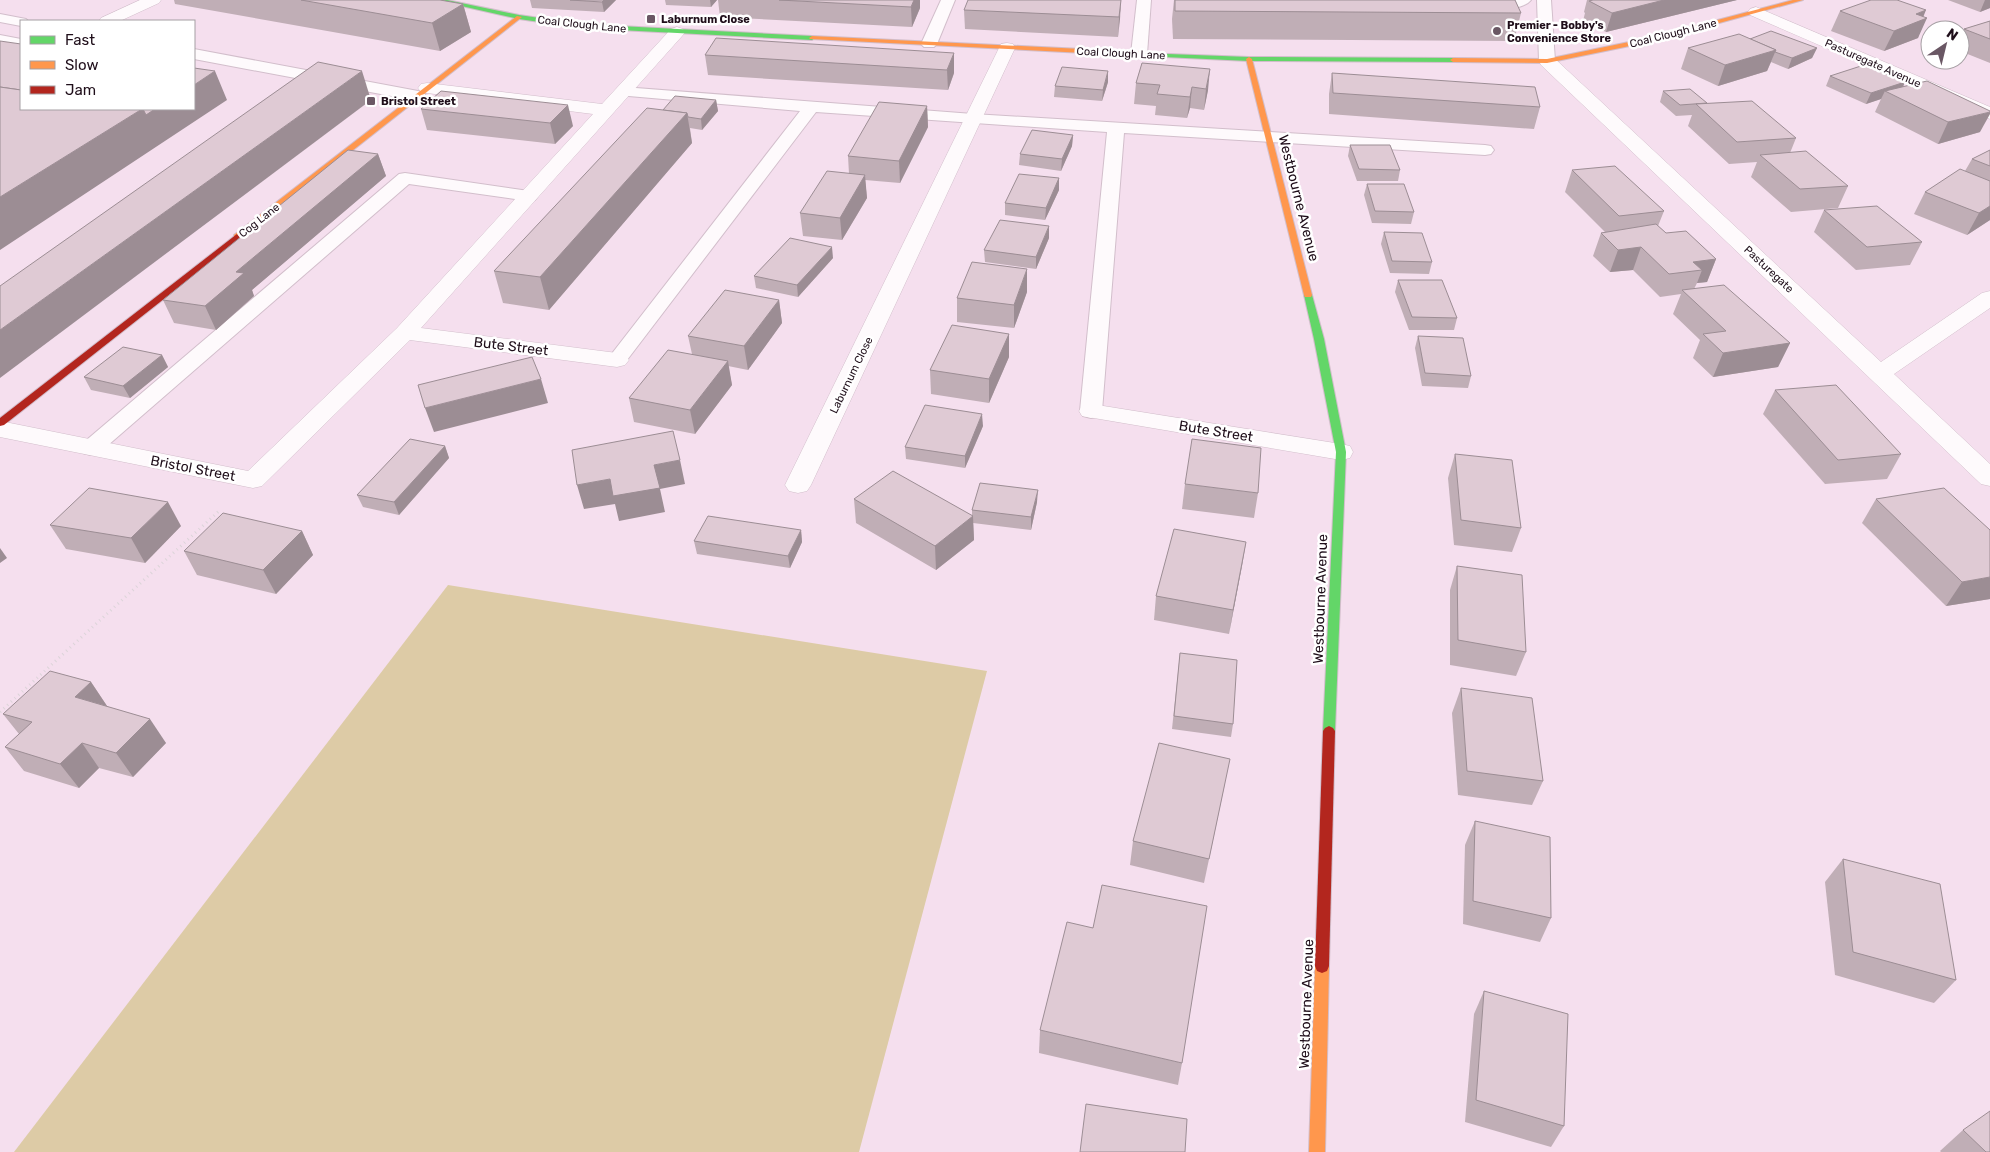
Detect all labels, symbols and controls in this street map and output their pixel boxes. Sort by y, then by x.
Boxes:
street label: Coal Clough Lane [537,13,627,36]
marker: Laburnum Close [645,13,657,25]
place label: Laburnum Close [661,13,750,26]
street label: Coal Clough Lane [1628,16,1718,51]
place label: Premier - Bobby's Convenience Store [1507,19,1611,45]
legend [20,20,195,110]
north arrow [1920,20,1970,70]
marker: Premier - Bobby's Convenience Store [1491,25,1503,37]
text: N [1943,25,1961,45]
text: Fast [65,31,95,49]
street label: Pasturegate Avenue [1823,36,1923,90]
street label: Coal Clough Lane [1076,45,1166,62]
text: Slow [65,56,98,74]
text: Jam [65,81,96,99]
marker: Bristol Street [365,95,377,107]
place label: Bristol Street [381,95,456,108]
street label: Westbourne Avenue [1275,133,1323,263]
street label: Cog Lane [236,200,282,240]
street label: Pasturegate [1741,243,1796,296]
street label: Bute Street [473,333,550,360]
street label: Laburnum Close [827,335,876,416]
street label: Bute Street [1178,417,1255,446]
street label: Bristol Street [149,452,237,485]
street label: Westbourne Avenue [1310,534,1331,664]
street label: Westbourne Avenue [1296,939,1317,1069]

